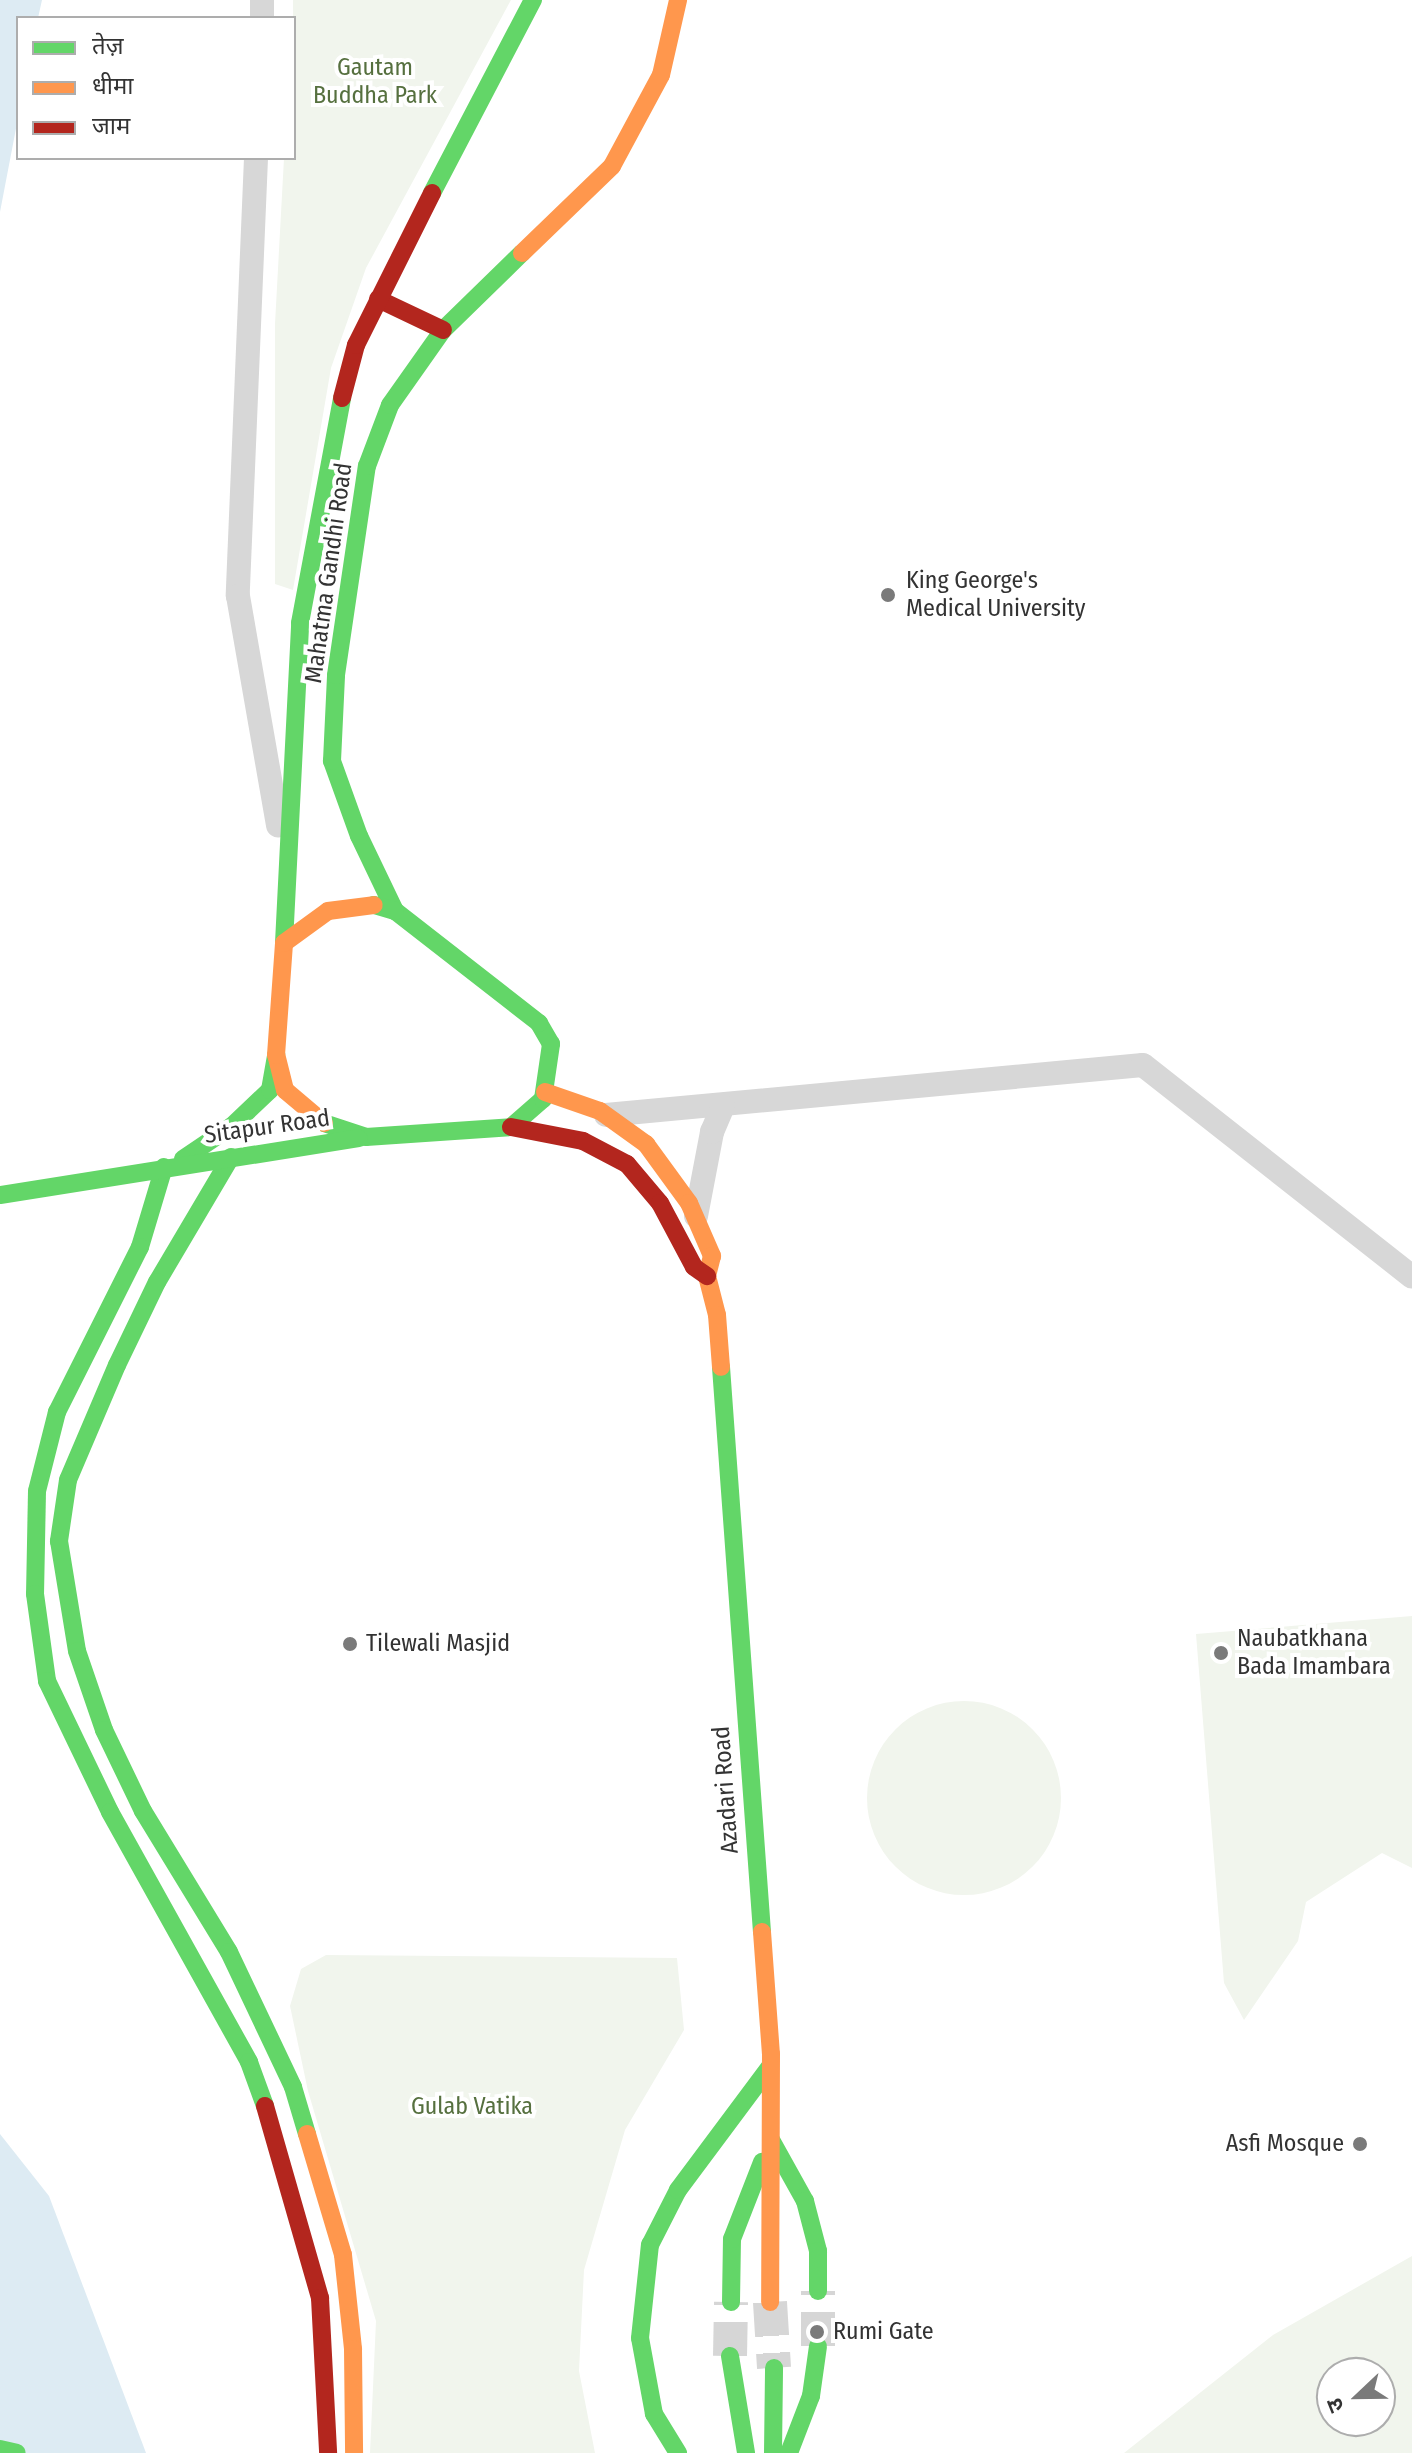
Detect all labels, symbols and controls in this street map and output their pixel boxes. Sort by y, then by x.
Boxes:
legend [16,16,296,160]
text: तेज़ [92,32,124,60]
park label: Gautam Buddha Park [313,54,437,110]
text: धीमा [92,72,134,100]
text: जाम [92,112,130,140]
street label: Mahatma Gandhi Road [299,461,359,685]
place label: King George's Medical University [906,567,1085,623]
marker: King George's Medical University [877,584,899,606]
street label: Sitapur Road [202,1104,332,1150]
place label: Naubatkhana Bada Imambara [1237,1625,1391,1681]
place label: Tilewali Masjid [366,1630,510,1658]
marker: Tilewali Masjid [341,1635,359,1653]
marker: Naubatkhana Bada Imambara [1212,1644,1230,1662]
street label: Azadari Road [707,1725,745,1855]
park label: Gulab Vatika [411,2093,533,2121]
place label: Asfi Mosque [1226,2130,1344,2158]
marker: Asfi Mosque [1351,2135,1369,2153]
place label: Rumi Gate [833,2318,934,2346]
marker: Rumi Gate [808,2323,826,2341]
north arrow [1316,2357,1396,2437]
text: उ [1320,2394,1350,2416]

